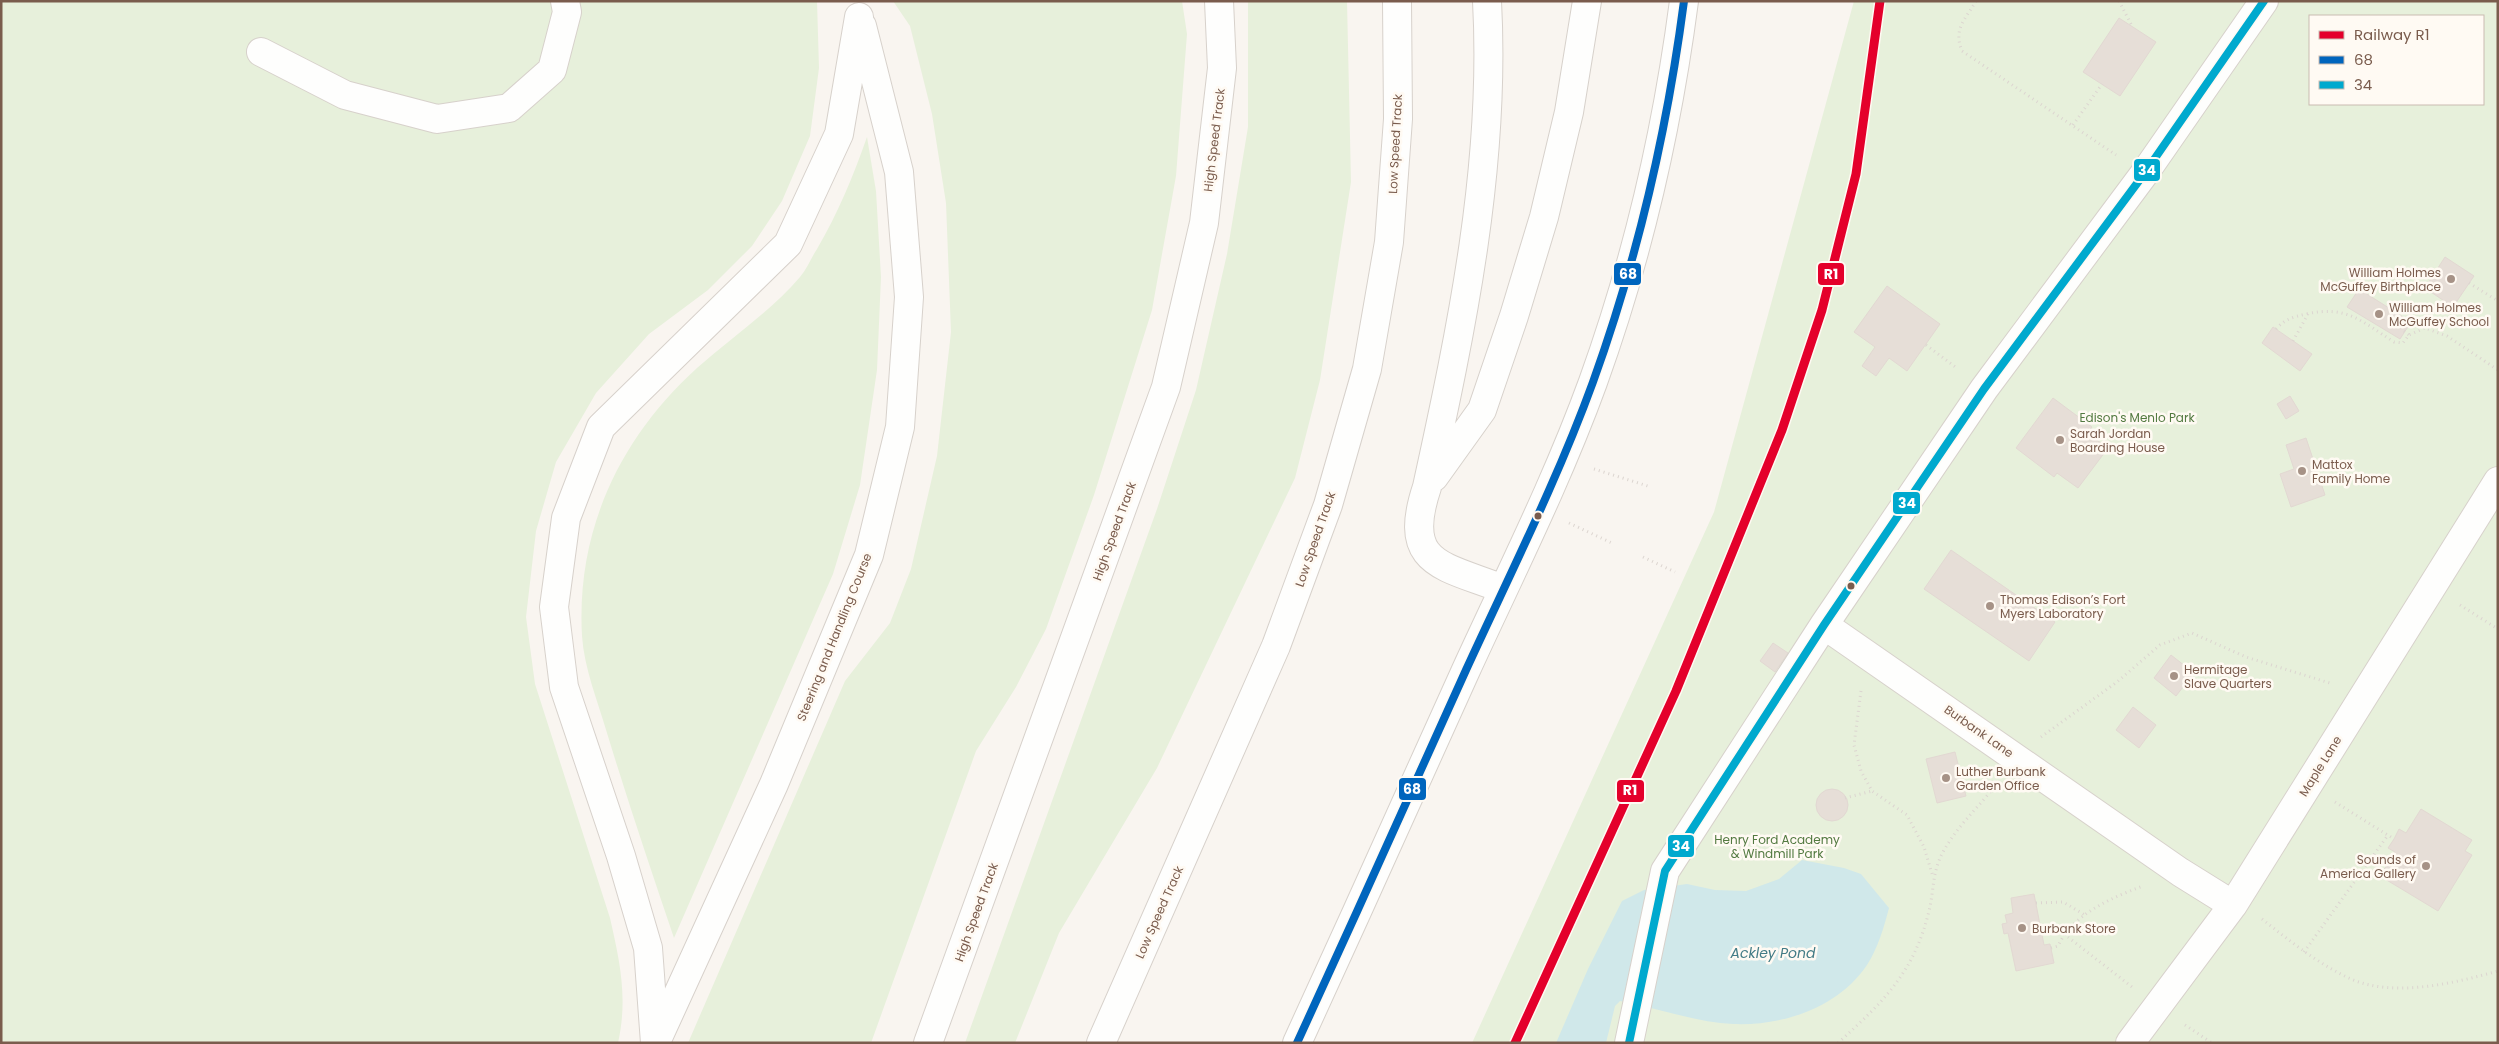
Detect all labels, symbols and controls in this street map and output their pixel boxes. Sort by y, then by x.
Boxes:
legend [2309,15,2484,105]
text: Railway R1 [2354,24,2429,45]
text: 68 [2354,49,2373,70]
text: 34 [2354,74,2372,95]
street label: High Speed Track [1199,86,1229,193]
street label: Low Speed Track [1384,93,1406,194]
line badge: 34 [2133,158,2161,182]
text: 34 [2138,160,2156,180]
line badge: 68 [1613,262,1642,286]
line badge: R1 [1817,262,1845,286]
text: 68 [1619,264,1637,284]
text: R1 [1824,264,1838,284]
place label: William Holmes McGuffey Birthplace [2320,264,2441,295]
marker: William Holmes McGuffey Birthplace [2445,273,2457,285]
place label: William Holmes McGuffey School [2389,299,2489,330]
marker: William Holmes McGuffey School [2373,308,2385,320]
park label: Edison's Menlo Park [2079,409,2195,426]
place label: Sarah Jordan Boarding House [2070,425,2165,456]
marker: Sarah Jordan Boarding House [2054,434,2066,446]
place label: Mattox Family Home [2312,456,2390,487]
marker: Mattox Family Home [2296,465,2308,477]
street label: High Speed Track [1088,478,1140,583]
street label: Low Speed Track [1291,488,1340,589]
line badge: 34 [1892,491,1921,515]
text: 34 [1898,493,1916,513]
unlabelled marker [1533,511,1543,521]
street label: Steering and Handling Course [792,550,876,724]
unlabelled marker [1846,581,1856,591]
place label: Thomas Edison’s Fort Myers Laboratory [2000,591,2125,622]
marker: Thomas Edison’s Fort Myers Laboratory [1984,600,1996,612]
place label: Hermitage Slave Quarters [2184,661,2272,692]
marker: Hermitage Slave Quarters [2168,670,2180,682]
street label: Burbank Lane [1941,701,2017,761]
street label: Maple Lane [2295,732,2345,800]
place label: Luther Burbank Garden Office [1956,763,2046,794]
marker: Luther Burbank Garden Office [1940,772,1952,784]
line badge: 68 [1398,777,1427,801]
text: 68 [1403,779,1421,799]
line badge: R1 [1616,779,1645,803]
text: R1 [1623,780,1637,800]
park label: Henry Ford Academy & Windmill Park [1714,831,1840,862]
line badge: 34 [1667,834,1695,858]
text: 34 [1672,836,1690,856]
place label: Sounds of America Gallery [2320,851,2416,882]
street label: High Speed Track [950,859,1002,964]
marker: Sounds of America Gallery [2420,860,2432,872]
street label: Low Speed Track [1131,862,1187,961]
place label: Burbank Store [2032,920,2116,937]
marker: Burbank Store [2016,922,2028,934]
water label: Ackley Pond [1730,943,1816,963]

